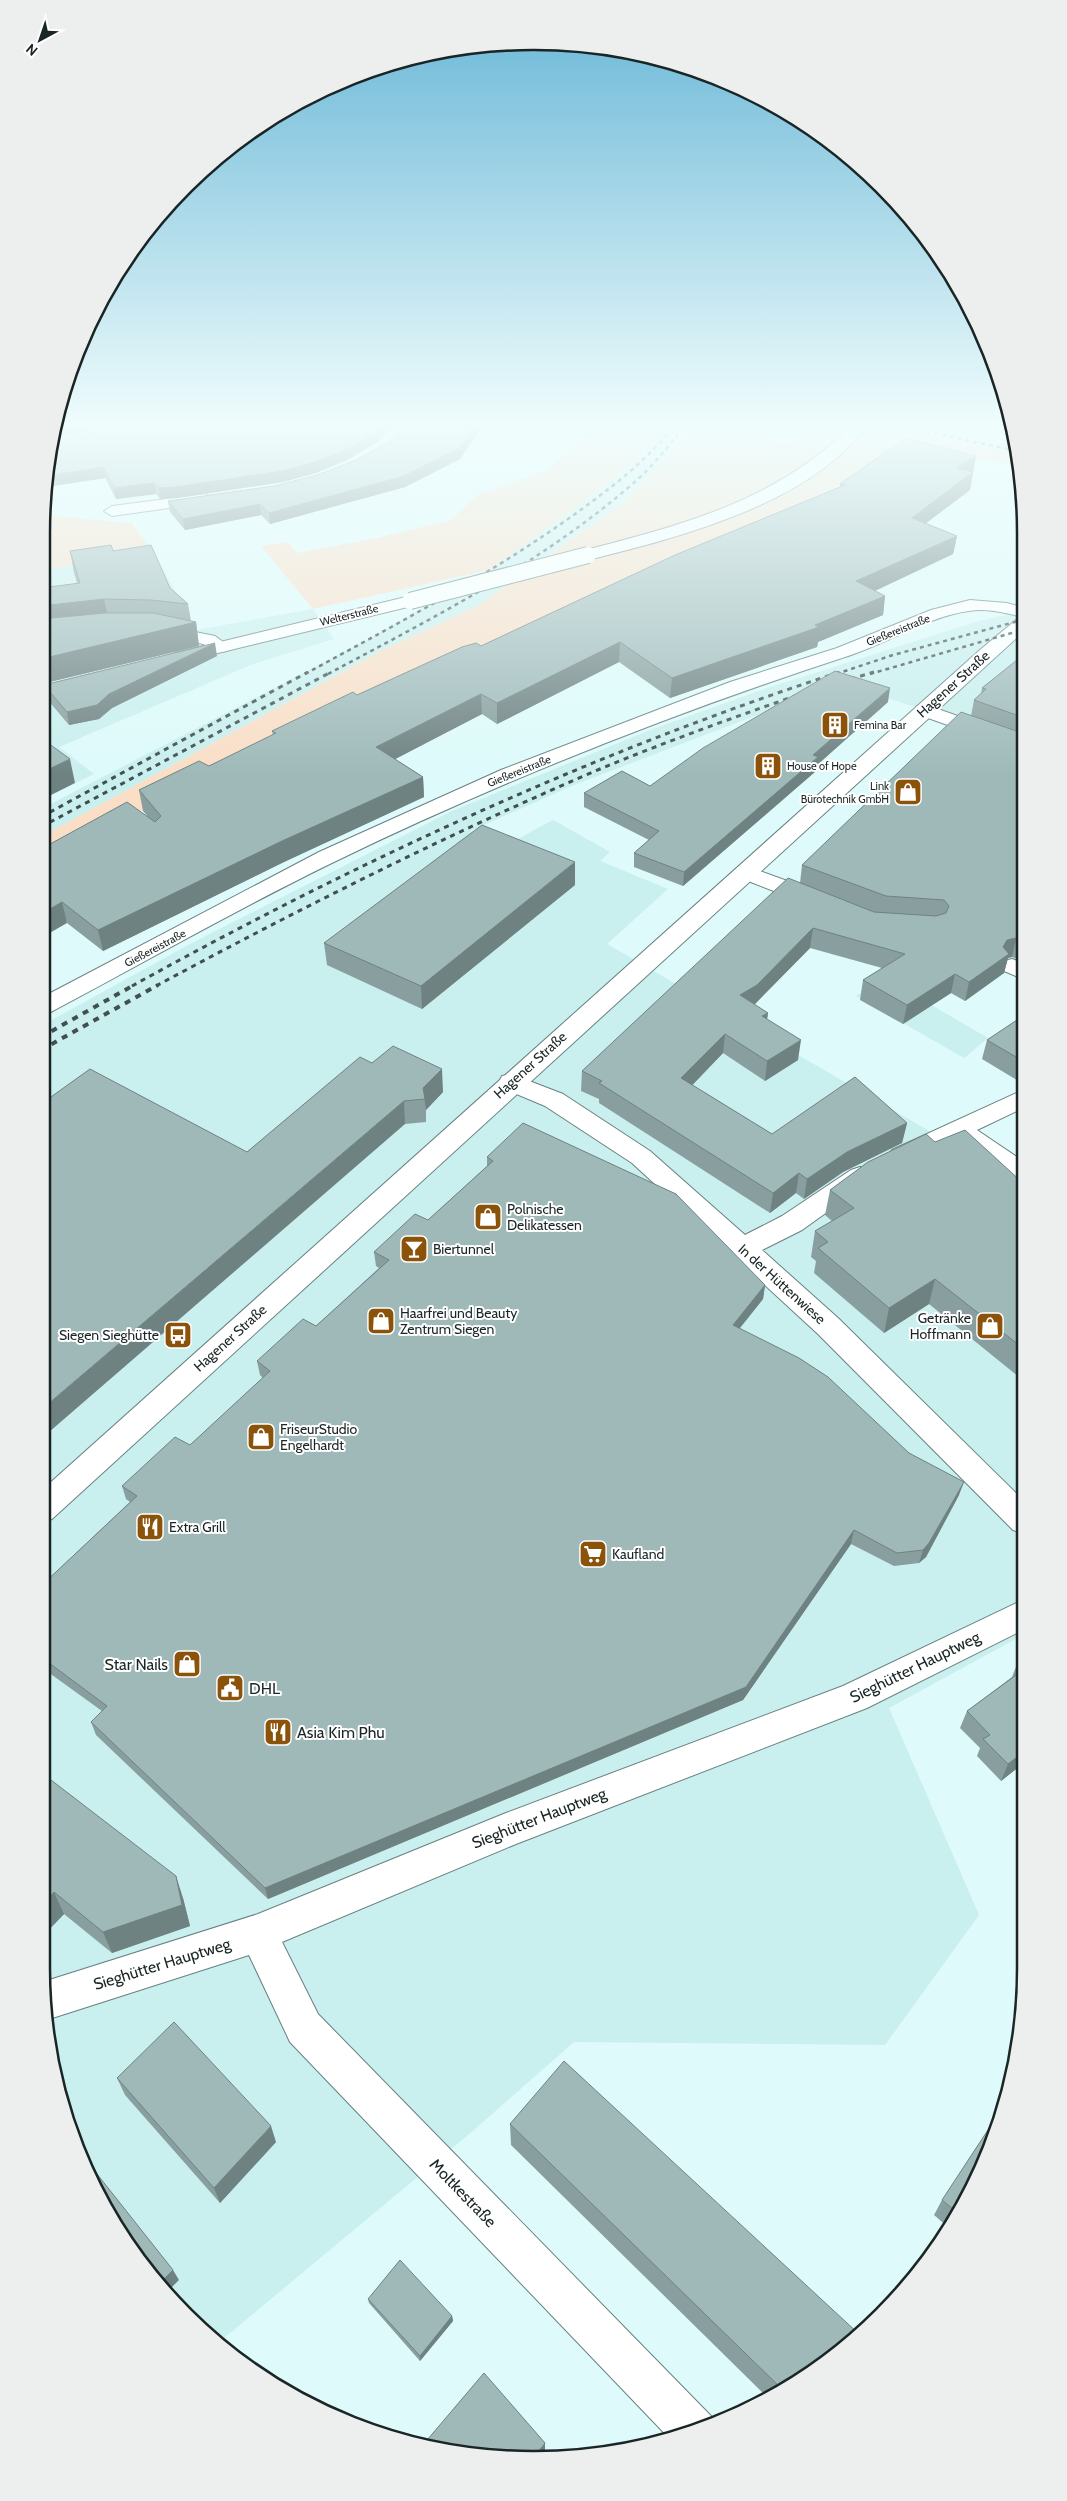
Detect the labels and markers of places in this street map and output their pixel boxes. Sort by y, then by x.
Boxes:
building icon: Femina Bar [820,710,850,740]
place label: Femina Bar [854,718,907,732]
building icon: House of Hope [753,751,783,781]
place label: House of Hope [787,759,857,773]
shop icon: Link Bürotechnik GmbH [893,777,923,807]
place label: Link Bürotechnik GmbH [801,779,889,806]
place label: Polnische Delikatessen [507,1200,582,1234]
shop icon: Polnische Delikatessen [473,1202,503,1232]
bar icon: Biertunnel [399,1234,429,1264]
place label: Biertunnel [433,1240,495,1258]
place label: Haarfrei und Beauty Zentrum Siegen [400,1304,517,1338]
shop icon: Haarfrei und Beauty Zentrum Siegen [366,1306,396,1336]
place label: Getränke Hoffmann [910,1309,971,1343]
shop icon: Getränke Hoffmann [975,1311,1005,1341]
bus stop icon: Siegen Sieghütte [163,1320,193,1350]
place label: Siegen Sieghütte [59,1326,159,1344]
place label: FriseurStudio Engelhardt [280,1420,358,1454]
shop icon: FriseurStudio Engelhardt [246,1422,276,1452]
restaurant icon: Extra Grill [135,1512,165,1542]
place label: Extra Grill [169,1518,226,1536]
supermarket icon: Kaufland [578,1539,608,1569]
place label: Kaufland [612,1545,664,1563]
shop icon: Star Nails [172,1649,202,1679]
place label: Star Nails [105,1655,168,1674]
public building icon: DHL [215,1673,245,1703]
place label: DHL [249,1679,280,1698]
restaurant icon: Asia Kim Phu [263,1717,293,1747]
place label: Asia Kim Phu [297,1723,385,1742]

